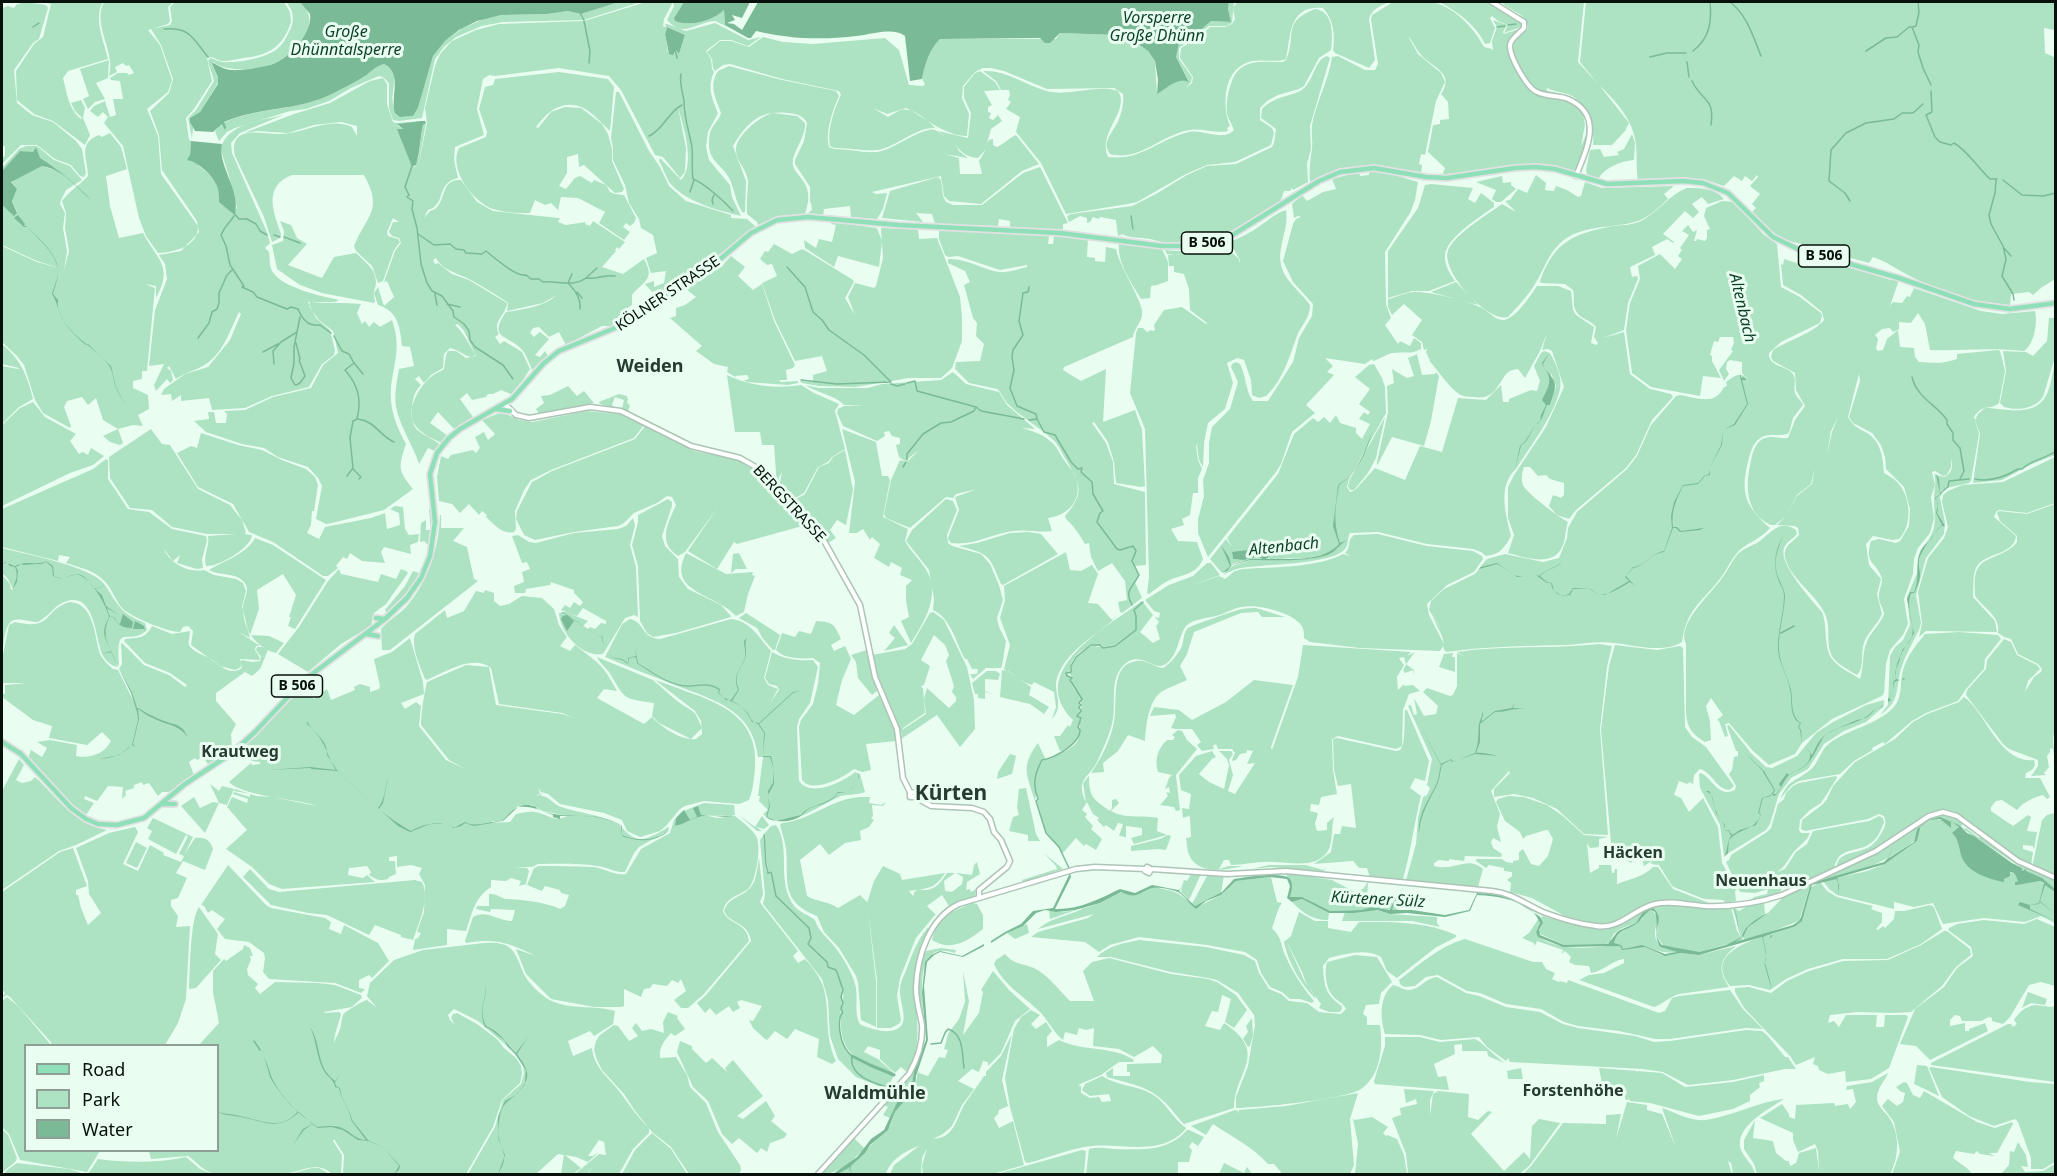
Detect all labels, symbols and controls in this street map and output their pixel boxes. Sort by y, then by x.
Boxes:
water label: Vorsperre Große Dhünn [1109,8,1205,46]
water label: Große Dhünntalsperre [291,22,401,60]
road number: B 506 [1182,232,1232,254]
road number: B 506 [1798,245,1850,267]
street label: KÖLNER STRASSE [612,252,724,336]
water label: Altenbach [1725,271,1759,345]
district label: Weiden [617,356,683,378]
street label: BERGSTRASSE [749,462,829,546]
water label: Altenbach [1248,534,1320,560]
road number: B 506 [272,675,322,697]
district label: Krautweg [201,742,279,762]
district label: Kürten [915,781,987,807]
district label: Häcken [1603,843,1663,863]
district label: Neuenhaus [1715,871,1807,891]
water label: Kürtener Sülz [1330,888,1426,912]
legend [24,1044,219,1152]
text: Road [82,1057,125,1081]
district label: Forstenhöhe [1522,1081,1624,1101]
district label: Waldmühle [824,1083,926,1105]
text: Park [82,1087,120,1111]
text: Water [82,1117,133,1141]

